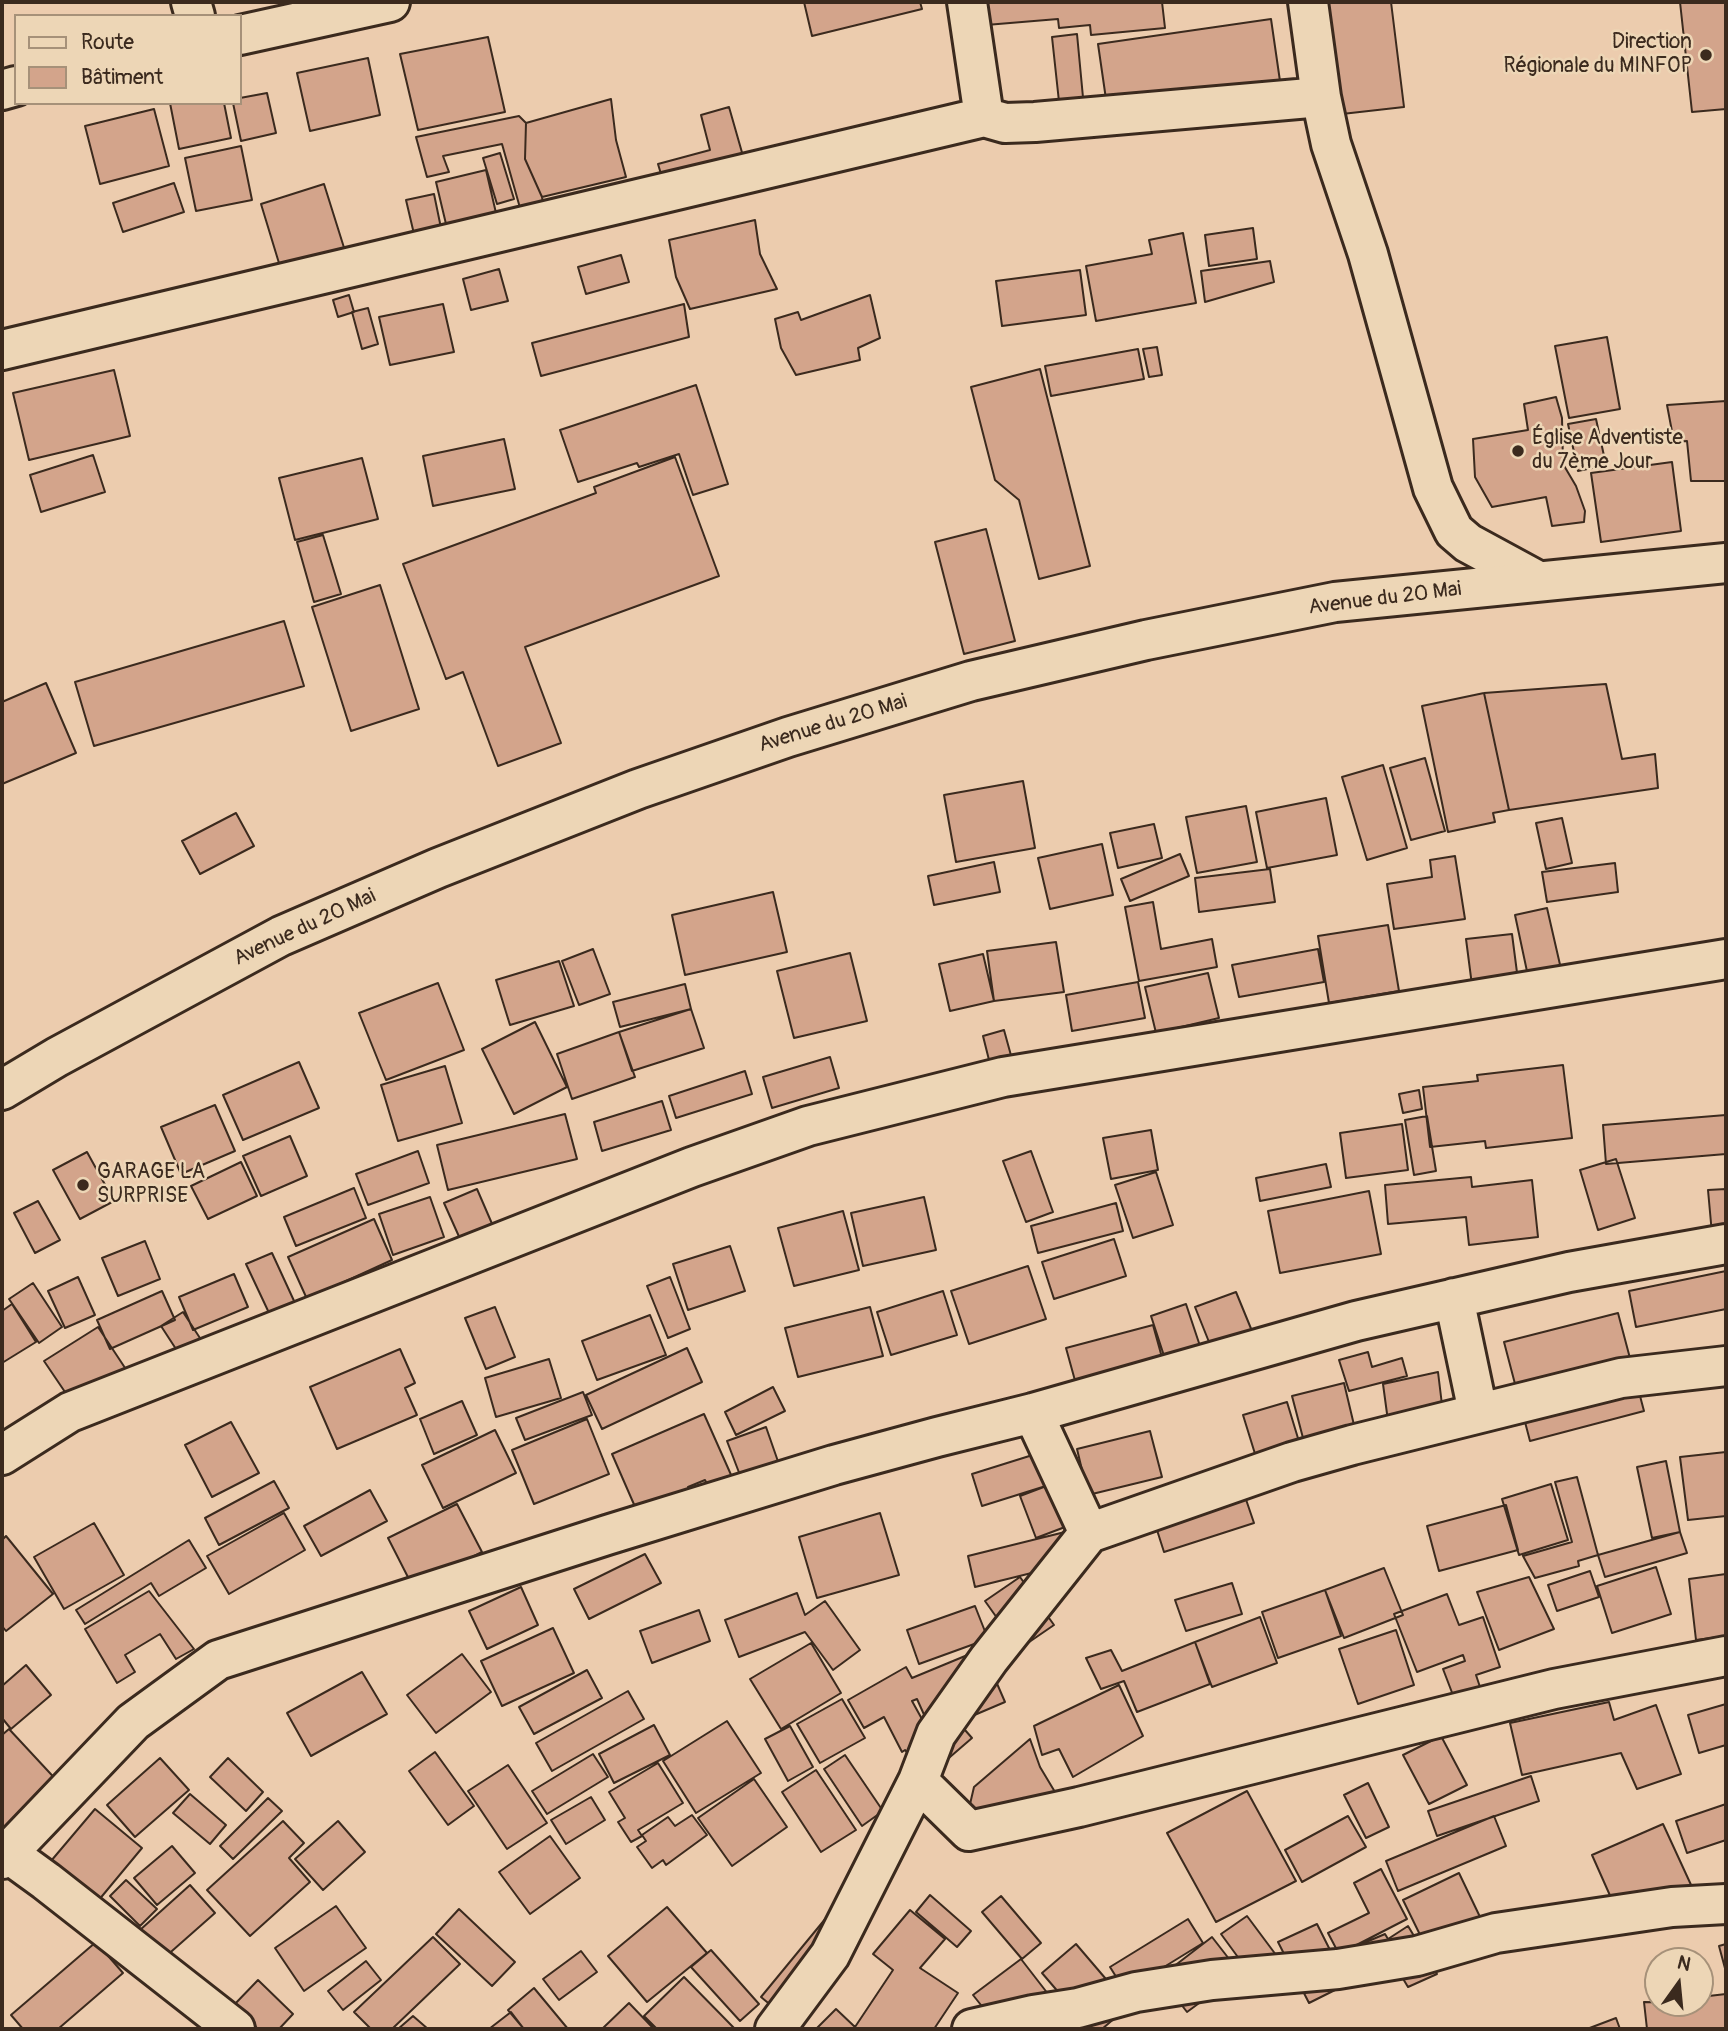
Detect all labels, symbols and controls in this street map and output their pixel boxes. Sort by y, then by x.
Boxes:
legend [14,14,242,105]
text: Route [81,29,134,56]
place label: Direction Régionale du MINFOP [1504,30,1692,80]
marker: Direction Régionale du MINFOP [1698,47,1714,63]
text: Bâtiment [81,64,163,91]
place label: Église Adventiste du 7ème Jour [1532,426,1683,476]
marker: Église Adventiste du 7ème Jour [1510,443,1526,459]
street label: Avenue du 20 Mai [1307,577,1463,621]
street label: Avenue du 20 Mai [756,689,910,759]
street label: Avenue du 20 Mai [230,884,380,972]
place label: GARAGE LA SURPRISE [97,1160,205,1210]
marker: GARAGE LA SURPRISE [75,1177,91,1193]
north arrow [1644,1947,1714,2017]
text: N [1675,1950,1693,1977]

